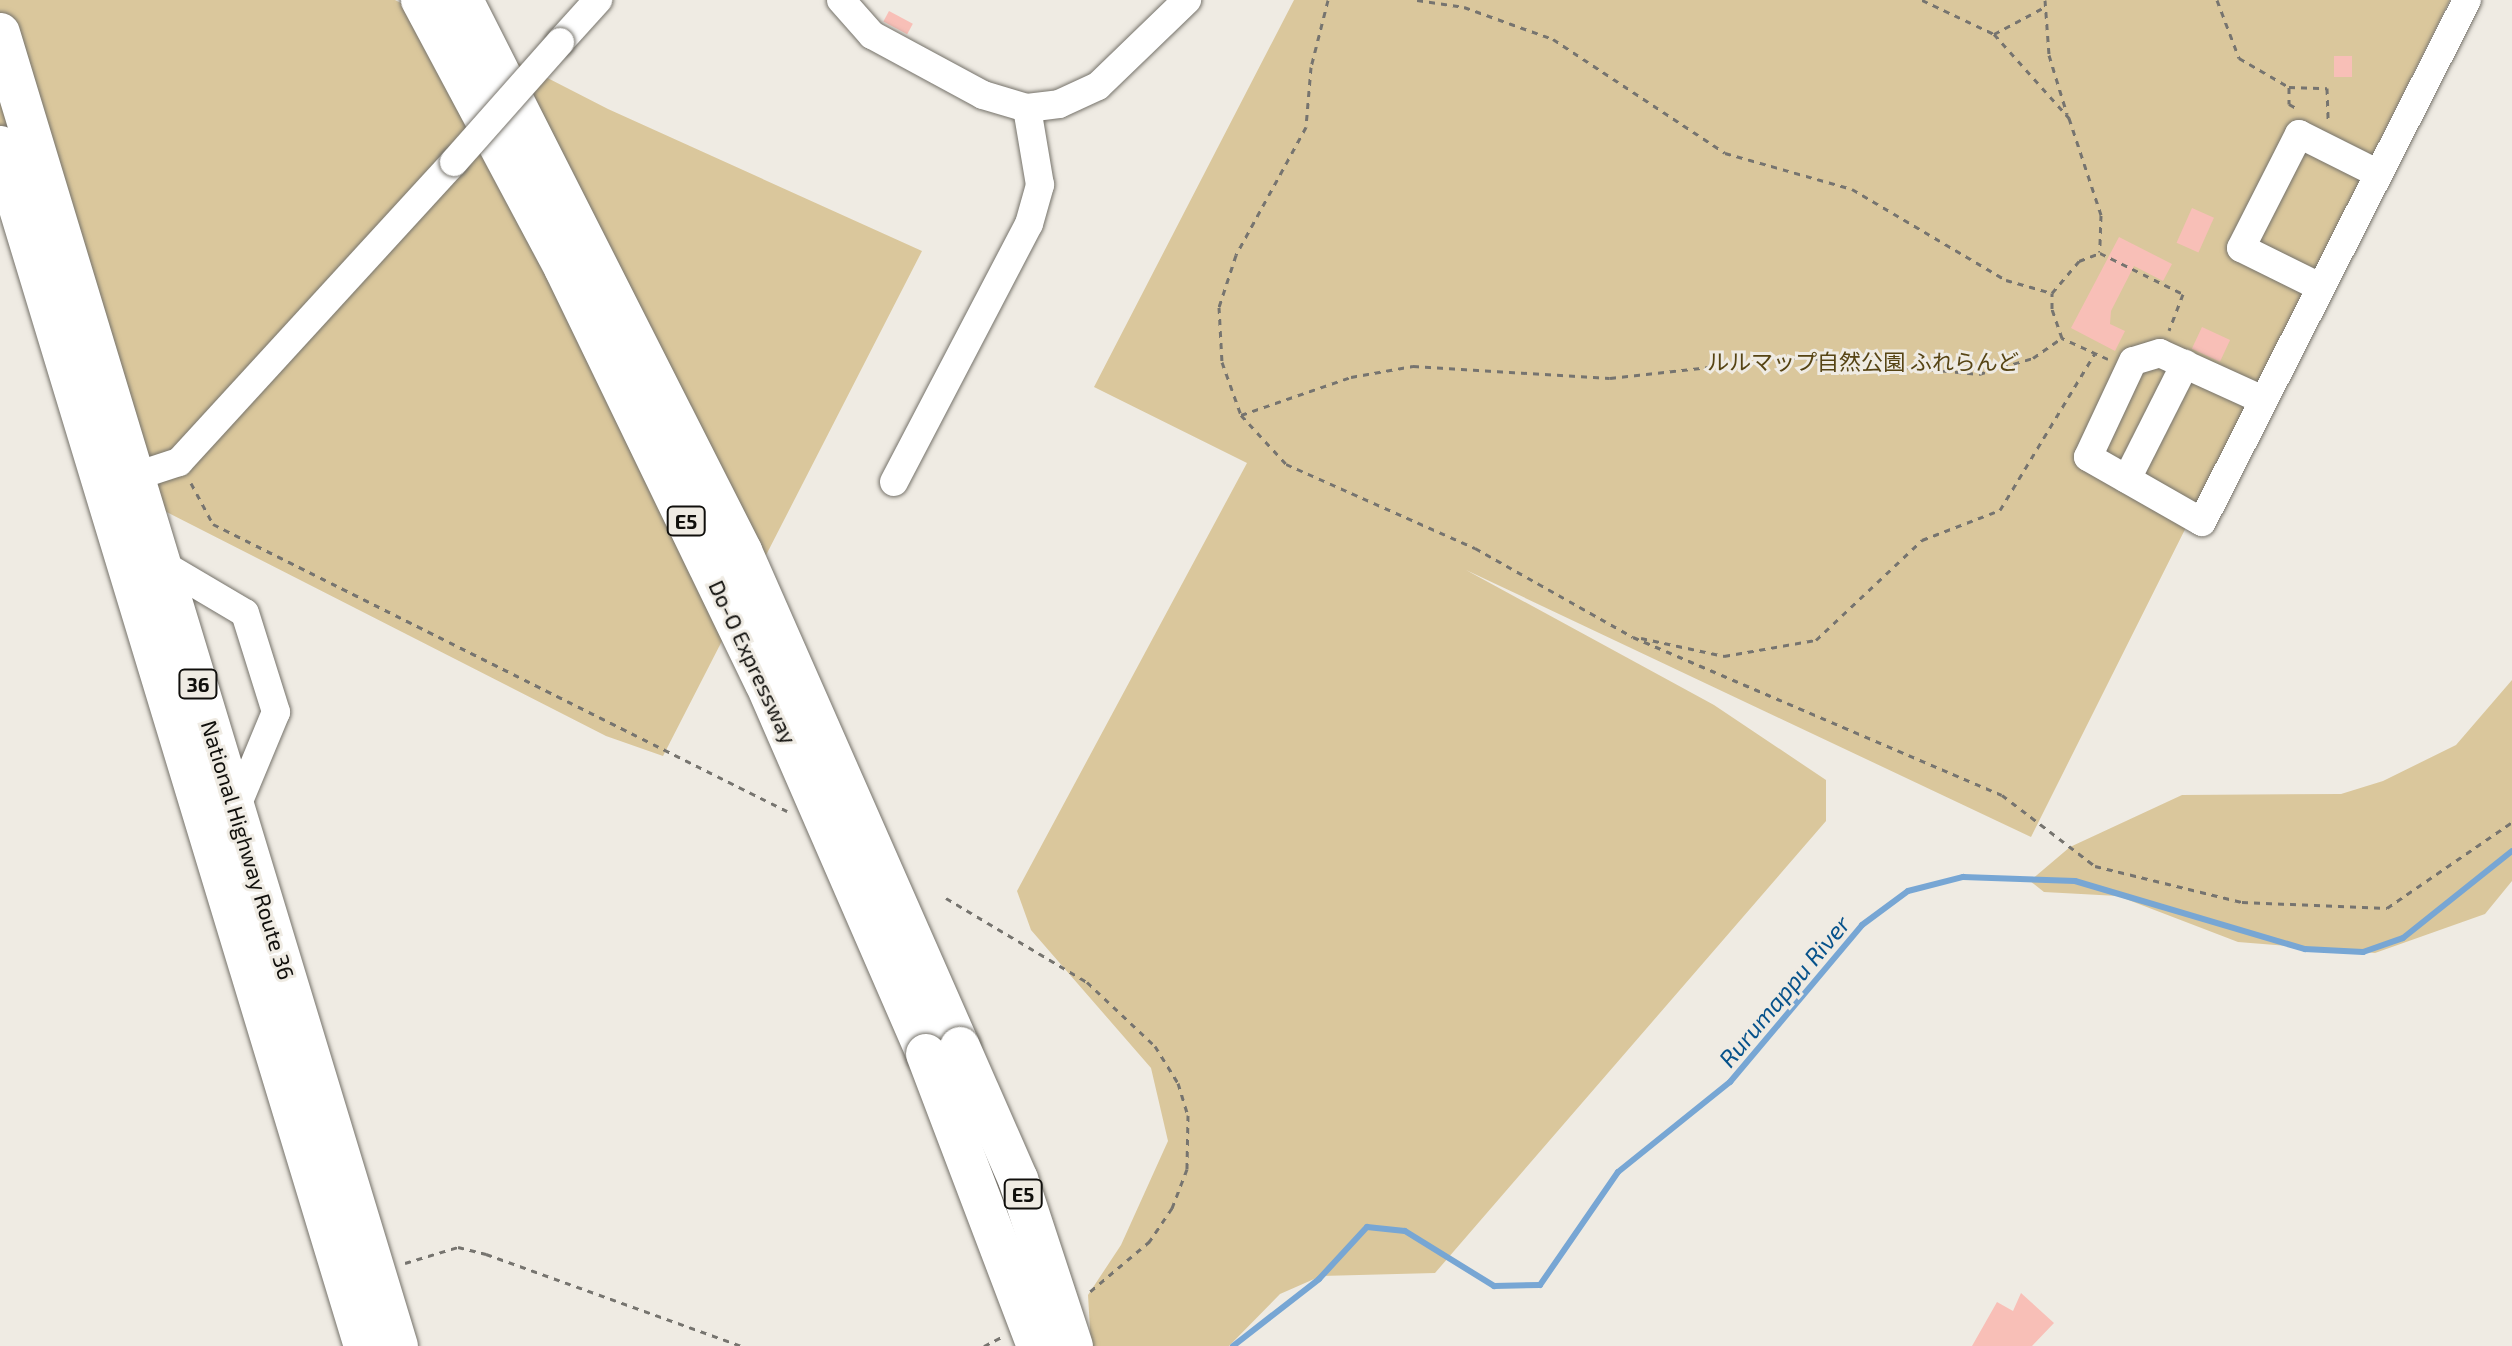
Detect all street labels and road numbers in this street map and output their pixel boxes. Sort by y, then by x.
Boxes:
road number: E5 [666,505,706,537]
street label: Do-O Expressway [703,576,803,748]
road number: 36 [178,668,218,700]
street label: National Highway Route 36 [196,717,300,983]
road number: E5 [1003,1178,1043,1210]

